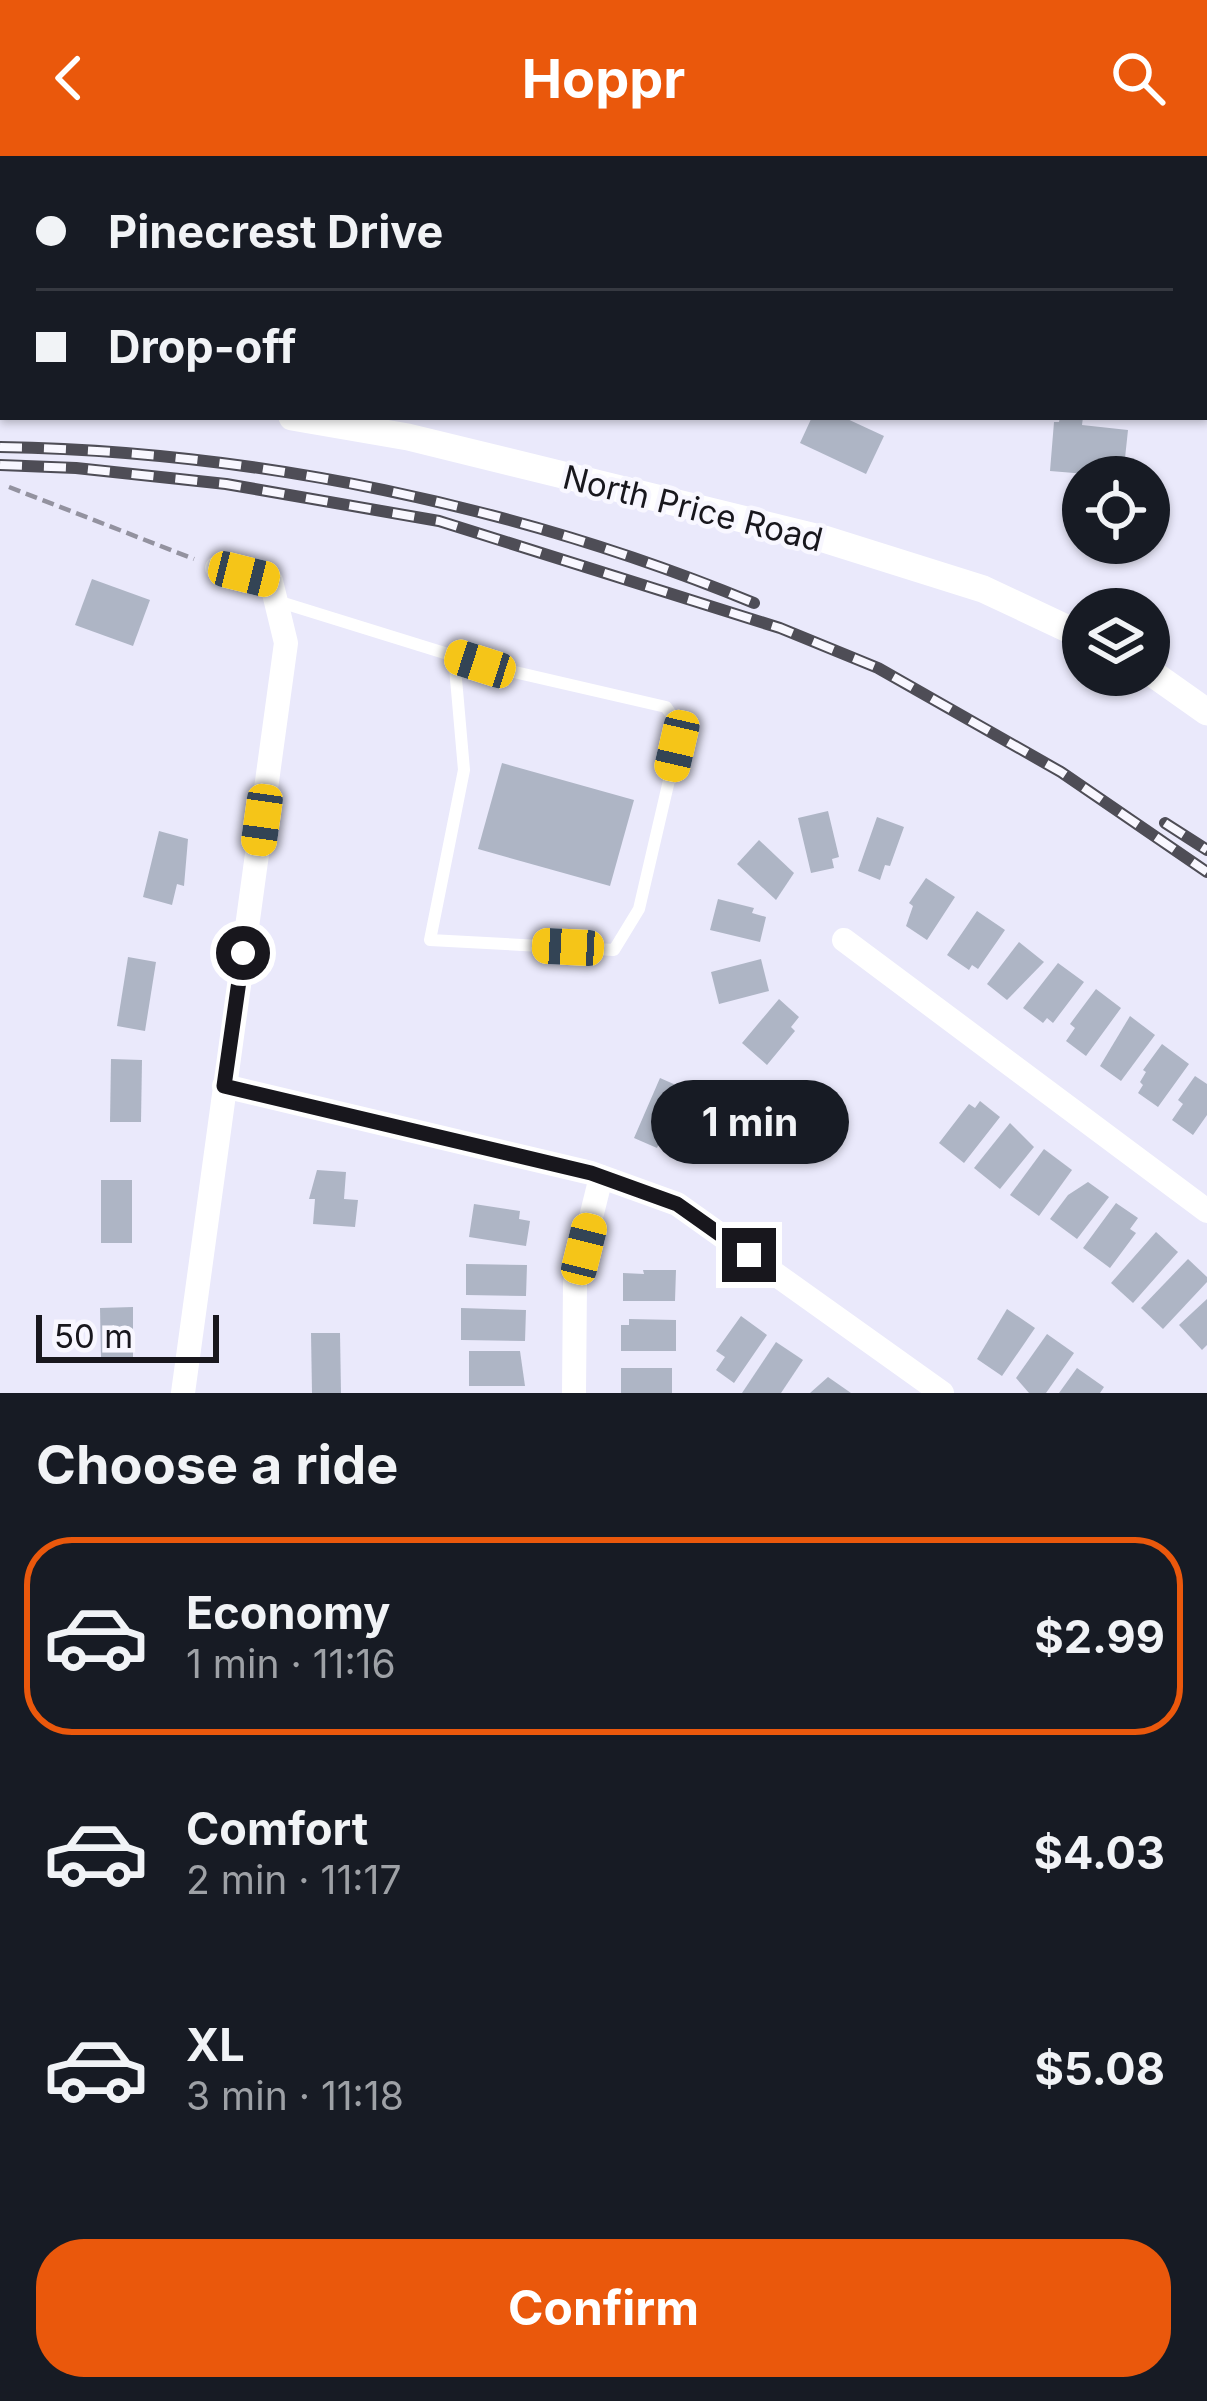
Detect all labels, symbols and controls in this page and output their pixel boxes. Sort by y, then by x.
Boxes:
icon: back [36,45,102,111]
icon: search [1105,45,1171,111]
text: Hoppr [522,46,685,111]
text: Pinecrest Drive [108,204,443,259]
text: Drop-off [108,319,296,374]
street label: North Price Road [559,456,827,560]
map controls [1062,456,1170,696]
button: locate [1062,456,1170,564]
car [205,548,283,600]
button: layers [1062,588,1170,696]
car [440,636,520,692]
car [651,707,703,785]
car [239,782,285,858]
route start [216,926,270,980]
car [531,927,605,967]
callout: 1 min [650,1081,848,1165]
text: 1 min [702,1098,798,1145]
car [558,1210,610,1288]
route end [722,1228,776,1282]
scale bar [36,1309,219,1362]
text: 50 m [54,1316,133,1356]
text: Choose a ride [36,1432,398,1497]
icon: car [42,1582,150,1690]
text: Economy [186,1585,390,1640]
text: $2.99 [1034,1609,1165,1664]
text: 1 min · 11:16 [186,1640,396,1687]
icon: car [42,1798,150,1906]
text: Comfort [186,1801,368,1856]
text: $4.03 [1034,1825,1165,1880]
text: 2 min · 11:17 [186,1856,401,1903]
icon: car [42,2014,150,2122]
text: XL [186,2017,245,2072]
text: $5.08 [1034,2041,1165,2096]
text: 3 min · 11:18 [186,2072,404,2119]
button: Confirm [36,2239,1171,2377]

